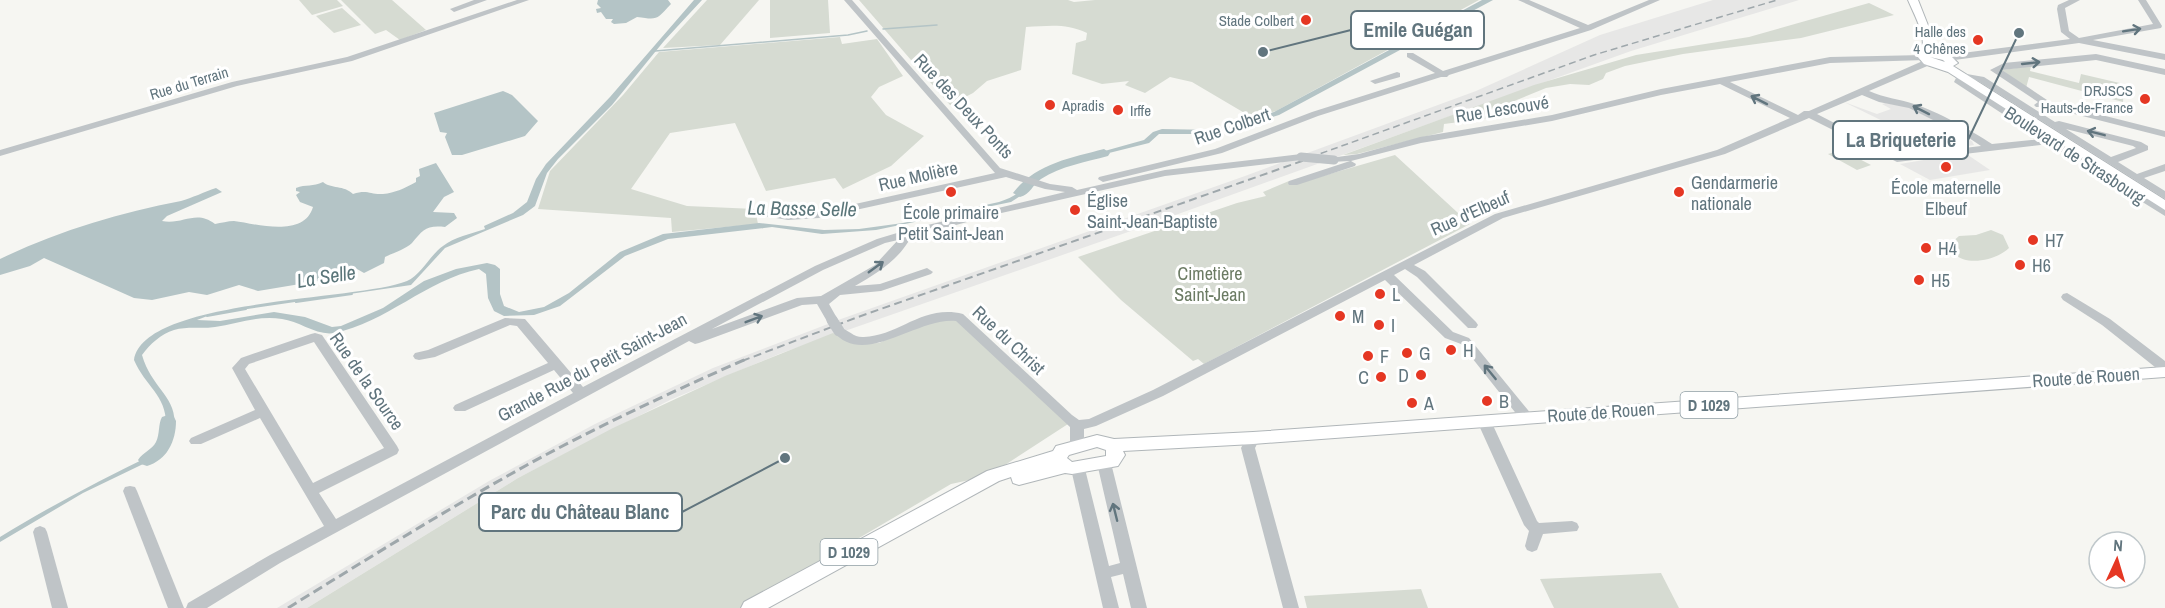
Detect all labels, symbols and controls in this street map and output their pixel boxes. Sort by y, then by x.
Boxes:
place label: Stade Colbert [1219,10,1295,31]
callout: Emile Guégan [1351,11,1484,49]
marker: Stade Colbert [1299,13,1313,27]
text: Emile Guégan [1363,16,1473,43]
place label: Halle des 4 Chênes [1913,21,1966,59]
one-way arrow [2122,25,2142,36]
marker: Halle des 4 Chênes [1971,33,1985,47]
street label: Rue des Deux Ponts [909,48,1019,164]
one-way arrow [2021,57,2041,68]
street label: Rue du Terrain [147,61,231,105]
place label: DRJSCS Hauts-de-France [2041,80,2133,118]
street label: Rue Lescouvé [1453,89,1551,129]
marker: DRJSCS Hauts-de-France [2138,92,2152,106]
one-way arrow [1751,93,1769,105]
place label: Apradis [1061,95,1104,116]
marker: Apradis [1043,98,1057,112]
place label: Irffe [1130,100,1151,121]
street label: Boulevard de Strasbourg [2000,100,2151,210]
street label: Rue Colbert [1191,101,1273,151]
marker: Irffe [1111,103,1125,117]
one-way arrow [1912,104,1930,116]
callout: La Briqueterie [1833,121,1968,159]
text: La Briqueterie [1846,126,1956,153]
one-way arrow [2087,127,2106,139]
street label: Rue Molière [876,155,960,197]
marker: École maternelle Elbeuf [1939,160,1953,174]
place label: Gendarmerie nationale [1691,170,1778,216]
place label: École maternelle Elbeuf [1891,175,2001,221]
street label: Rue d'Elbeuf [1427,184,1514,242]
marker: École primaire Petit Saint-Jean [944,185,958,199]
marker: Gendarmerie nationale [1672,185,1686,199]
place label: Église Saint-Jean-Baptiste [1087,188,1217,234]
water label: La Basse Selle [747,194,857,222]
place label: École primaire Petit Saint-Jean [898,200,1004,246]
marker: Église Saint-Jean-Baptiste [1068,203,1082,217]
place label: H7 [2045,228,2064,253]
marker: H7 [2026,233,2040,247]
place label: H4 [1938,236,1957,261]
marker: H4 [1919,241,1933,255]
place label: H6 [2032,253,2051,278]
water label: La Selle [295,258,357,294]
marker: H6 [2013,258,2027,272]
one-way arrow [868,261,884,274]
park label: Cimetière Saint-Jean [1174,261,1246,307]
place label: H5 [1931,268,1950,293]
marker: H5 [1912,273,1926,287]
place label: L [1392,282,1400,307]
marker: L [1373,287,1387,301]
street label: Rue du Christ [967,300,1051,380]
place label: M [1352,304,1364,329]
street label: Grande Rue du Petit Saint-Jean [493,306,691,428]
marker: M [1333,309,1347,323]
one-way arrow [744,313,762,324]
place label: I [1391,313,1395,338]
marker: I [1372,318,1386,332]
street label: Rue de la Source [324,327,410,435]
place label: H [1463,338,1474,363]
place label: G [1419,341,1430,366]
marker: H [1444,343,1458,357]
place label: F [1380,344,1389,369]
marker: G [1400,346,1414,360]
marker: F [1361,349,1375,363]
street label: Route de Rouen [2032,361,2140,393]
place label: D [1398,363,1409,388]
one-way arrow [1484,364,1497,380]
place label: C [1358,365,1369,390]
marker: D [1414,368,1428,382]
marker: C [1374,370,1388,384]
place label: B [1499,389,1509,414]
place label: A [1423,391,1434,416]
road number: D 1029 [1680,392,1738,418]
marker: B [1480,394,1494,408]
marker: A [1405,396,1419,410]
street label: Route de Rouen [1547,396,1655,428]
callout: Parc du Château Blanc [479,493,682,531]
text: Parc du Château Blanc [491,498,669,525]
one-way arrow [1109,503,1121,522]
north arrow [2087,530,2147,590]
text: N [2113,534,2124,556]
road number: D 1029 [820,539,878,565]

